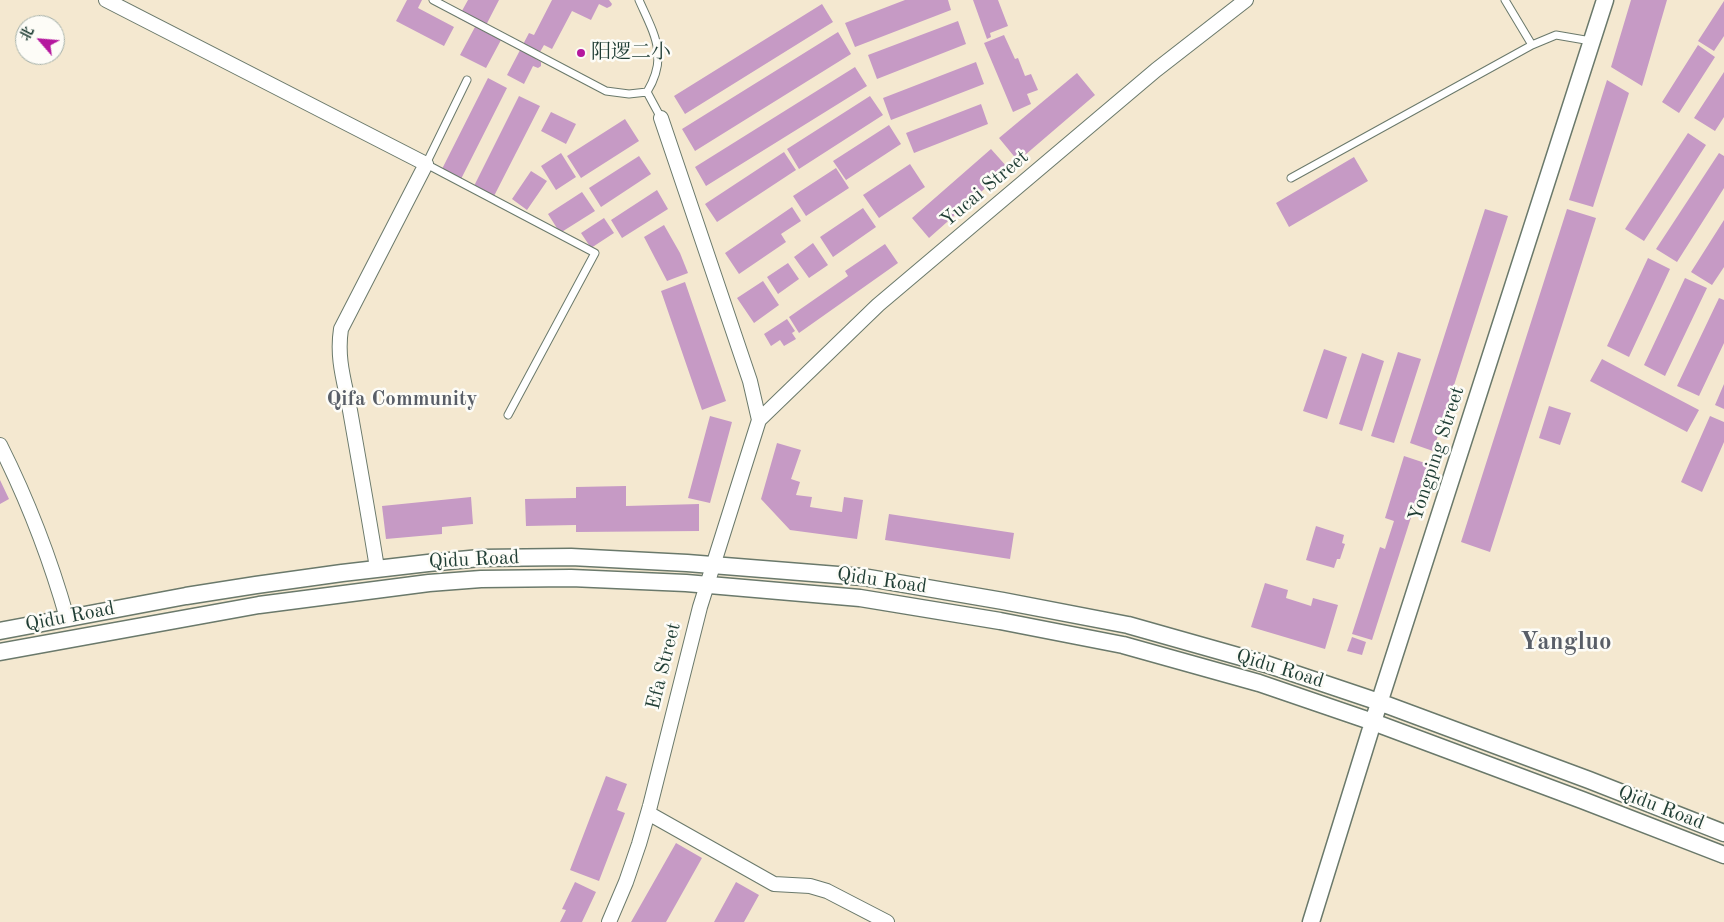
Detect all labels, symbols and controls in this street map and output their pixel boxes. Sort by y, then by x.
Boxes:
north arrow [15,15,65,65]
text: 北 [18,24,37,43]
place label: 阳逻二小 [591,41,671,65]
marker: 阳逻二小 [575,47,587,59]
street label: Yucai Street [936,145,1034,233]
street label: Yongping Street [1404,383,1470,525]
district label: Qifa Community [326,386,478,412]
street label: Qidu Road [428,546,520,574]
street label: Qidu Road [835,563,929,599]
street label: Qidu Road [23,597,117,637]
street label: Efa Street [642,620,686,712]
district label: Yangluo [1520,627,1612,657]
street label: Qidu Road [1233,644,1327,694]
street label: Qidu Road [1614,781,1708,835]

